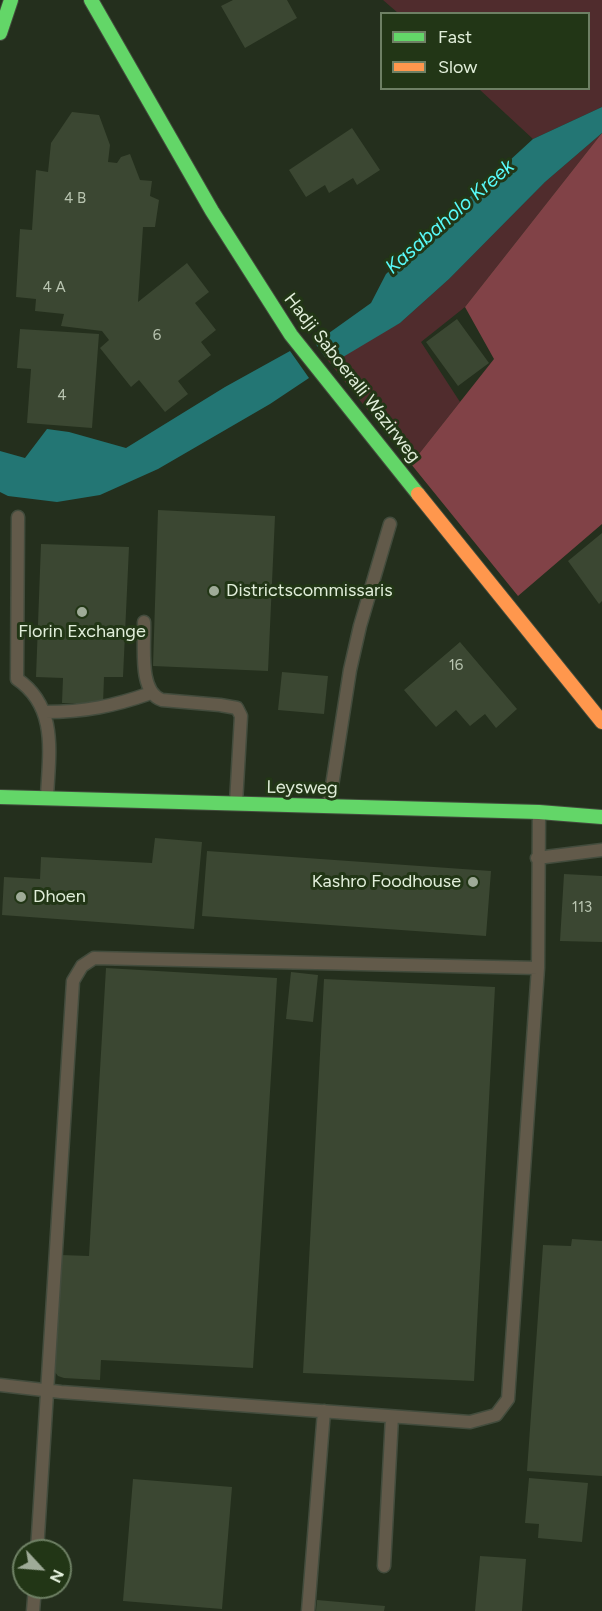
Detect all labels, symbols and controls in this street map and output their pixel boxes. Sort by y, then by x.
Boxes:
legend [380,12,590,90]
text: Fast [438,26,472,48]
text: Slow [438,56,477,78]
water label: Kasabaholo Kreek [381,155,519,279]
house number: 4 B [64,190,86,208]
house number: 4 A [42,279,66,297]
street label: Hadji Saboeralli Wazirweg [279,289,425,467]
house number: 6 [153,327,161,345]
house number: 4 [57,387,67,405]
place label: Districtscommissaris [226,580,393,602]
marker: Districtscommissaris [207,584,221,598]
marker: Florin Exchange [75,605,89,619]
place label: Florin Exchange [18,621,146,643]
house number: 16 [449,657,463,675]
street label: Leysweg [266,777,338,799]
place label: Kashro Foodhouse [312,871,461,893]
marker: Kashro Foodhouse [466,875,480,889]
place label: Dhoen [33,886,86,908]
marker: Dhoen [14,890,28,904]
house number: 113 [572,899,592,917]
north arrow [12,1539,72,1599]
text: N [46,1567,68,1586]

